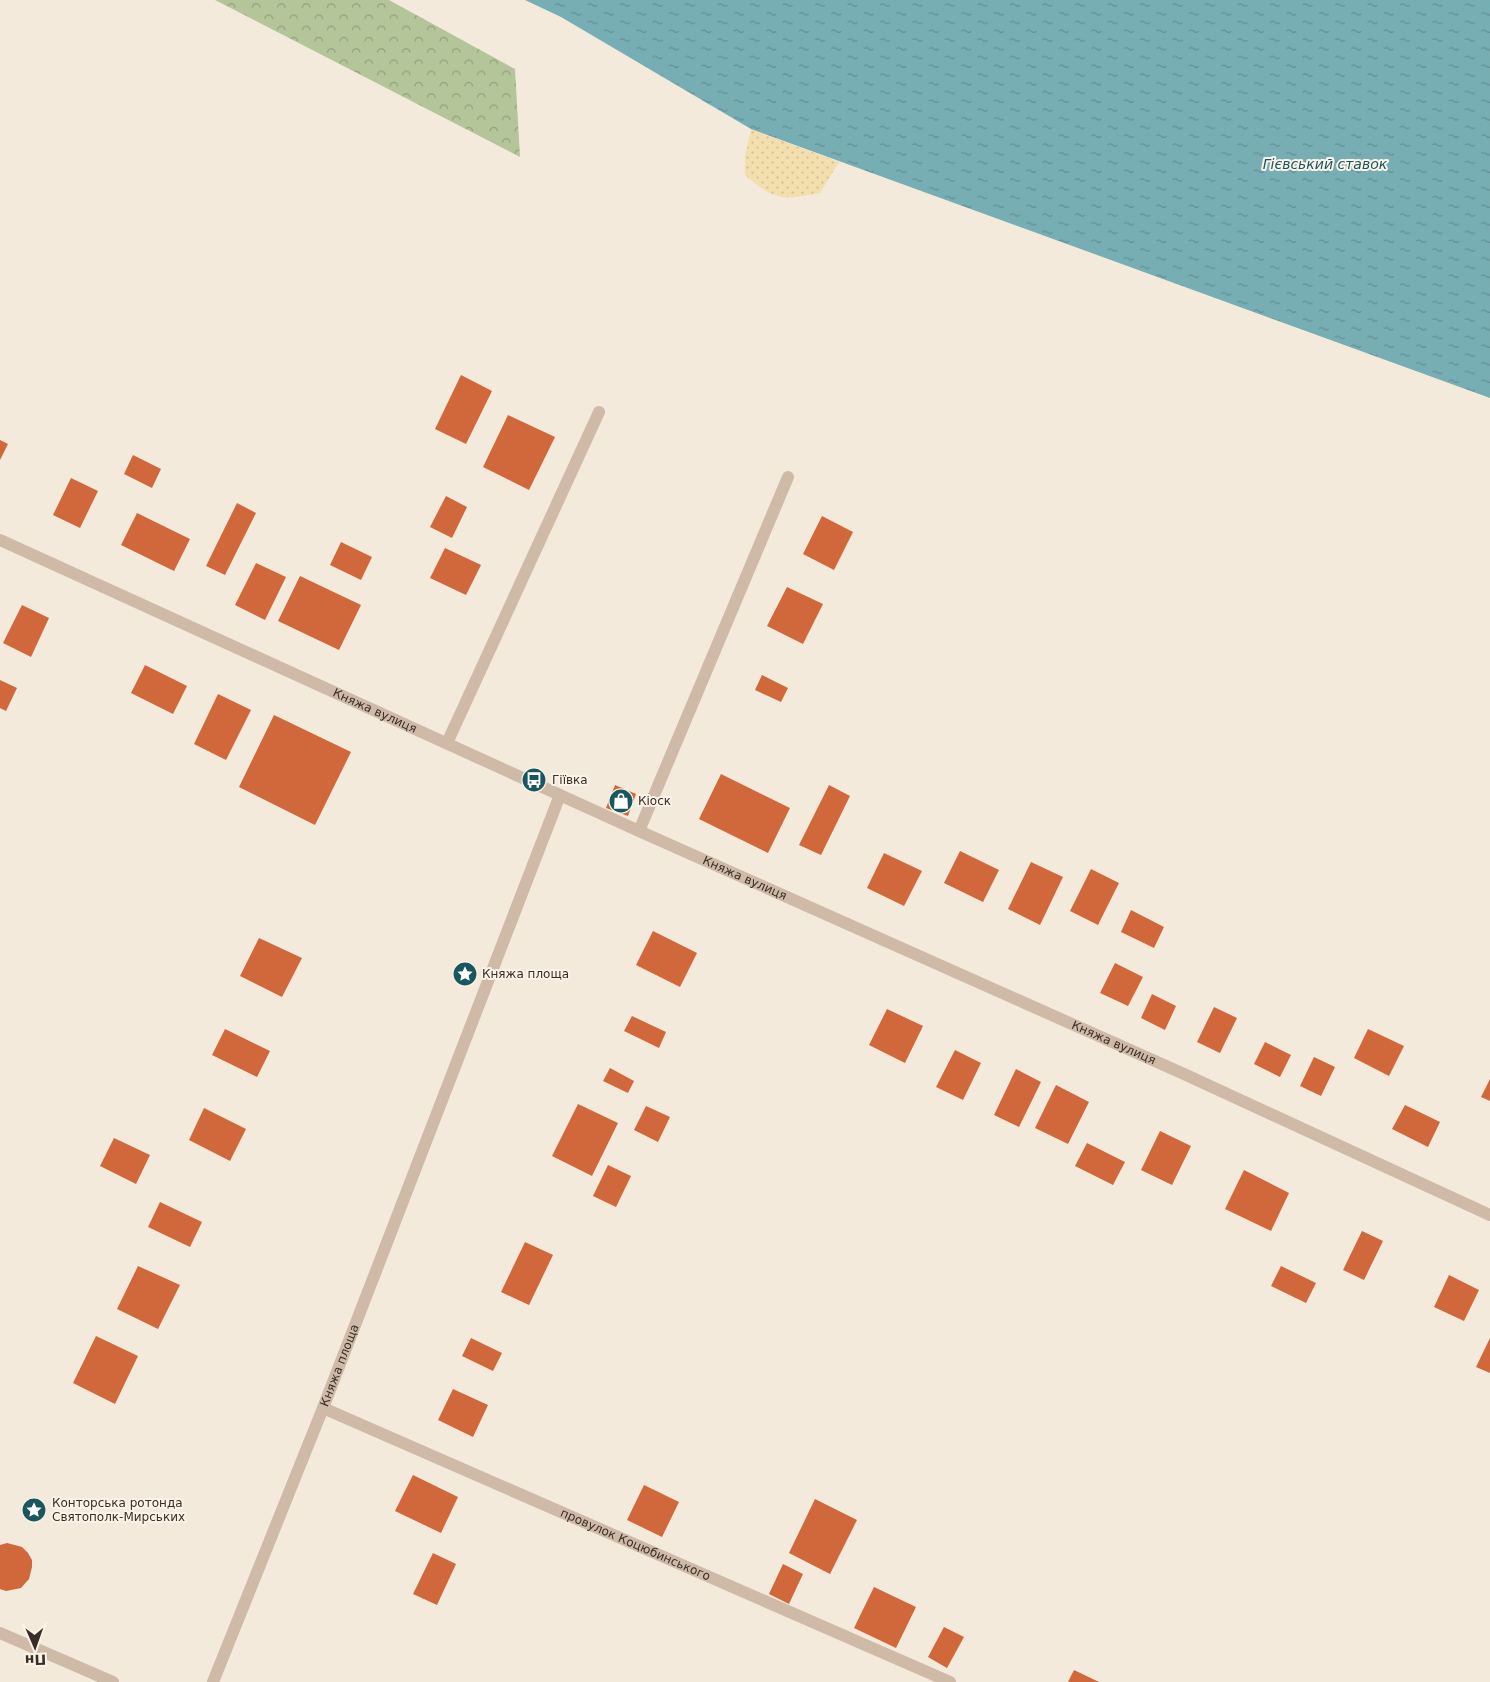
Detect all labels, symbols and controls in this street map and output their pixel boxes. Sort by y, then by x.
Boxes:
water label: Гієвський ставок [1263,156,1388,172]
street label: Княжа вулиця [331,686,419,736]
bus stop icon: Гіївка [521,767,547,793]
place label: Гіївка [552,773,588,787]
shop icon: Кіоск [608,788,634,814]
place label: Кіоск [638,794,671,808]
street label: Княжа вулиця [701,853,789,903]
place icon: Княжа площа [452,961,478,987]
place label: Княжа площа [482,967,569,981]
street label: Княжа вулиця [1070,1018,1158,1068]
street label: Княжа площа [317,1322,362,1409]
place label: Конторська ротонда Святополк-Мирських [52,1496,185,1524]
place icon: Конторська ротонда Святополк-Мирських [21,1497,47,1523]
street label: провулок Коцюбинського [558,1506,713,1583]
north arrow [10,1622,60,1672]
text: Пн [24,1652,46,1668]

